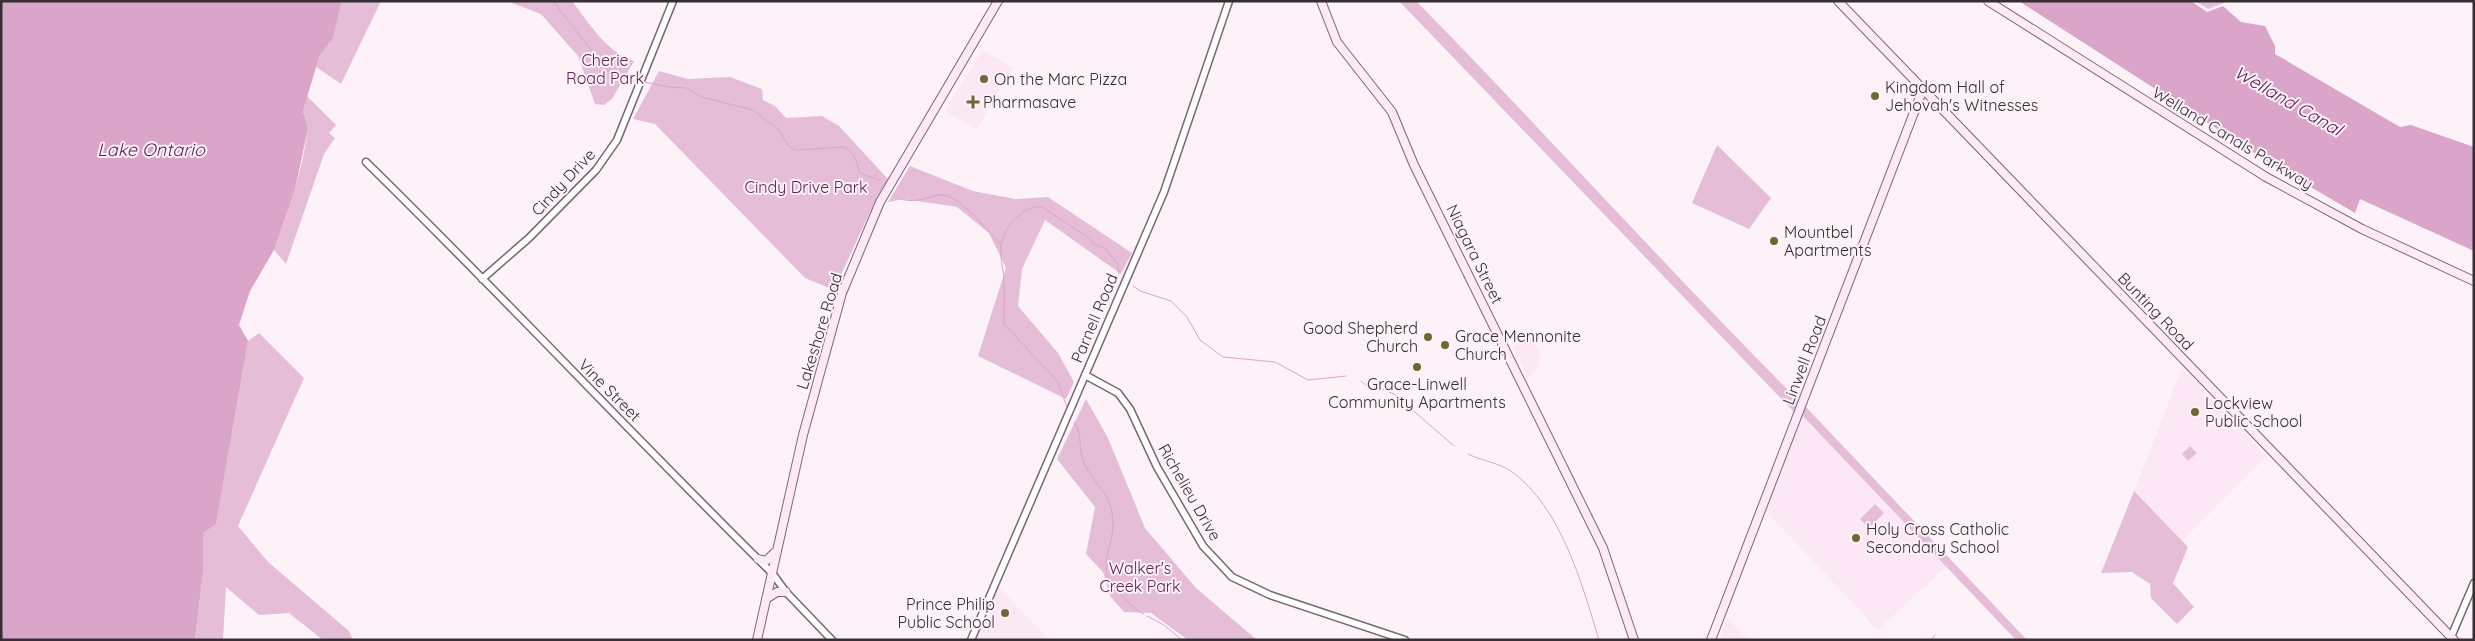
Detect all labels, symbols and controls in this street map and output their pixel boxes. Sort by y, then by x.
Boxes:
park label: Cherie Road Park [566,50,644,88]
water label: Welland Canal [2230,60,2348,142]
place label: On the Marc Pizza [994,69,1127,89]
marker: On the Marc Pizza [978,73,990,85]
place label: Kingdom Hall of Jehovah's Witnesses [1885,77,2038,115]
street label: Welland Canals Parkway [2149,82,2317,194]
marker: Kingdom Hall of Jehovah's Witnesses [1869,90,1881,102]
place label: Pharmasave [983,92,1076,112]
marker: Pharmasave [967,96,979,108]
water label: Lake Ontario [97,138,206,161]
street label: Cindy Drive [527,144,599,220]
park label: Cindy Drive Park [744,177,868,197]
street label: Niagara Street [1442,201,1508,307]
place label: Mountbel Apartments [1784,222,1871,260]
marker: Mountbel Apartments [1768,235,1780,247]
street label: Bunting Road [2114,268,2198,354]
street label: Lakeshore Road [792,270,846,392]
street label: Parnell Road [1066,270,1122,366]
street label: Linwell Road [1778,313,1830,407]
place label: Good Shepherd Church [1303,318,1418,356]
place label: Grace Mennonite Church [1455,326,1581,364]
marker: Good Shepherd Church [1422,331,1434,343]
marker: Grace Mennonite Church [1439,339,1451,351]
street label: Vine Street [574,354,646,426]
marker: Grace-Linwell Community Apartments [1411,361,1423,373]
place label: Grace-Linwell Community Apartments [1328,374,1506,412]
place label: Lockview Public School [2205,393,2302,431]
marker: Lockview Public School [2189,406,2201,418]
street label: Richelieu Drive [1154,440,1226,544]
place label: Holy Cross Catholic Secondary School [1866,519,2009,557]
marker: Holy Cross Catholic Secondary School [1850,532,1862,544]
park label: Walker's Creek Park [1099,558,1181,596]
place label: Prince Philip Public School [898,594,995,632]
marker: Prince Philip Public School [999,607,1011,619]

